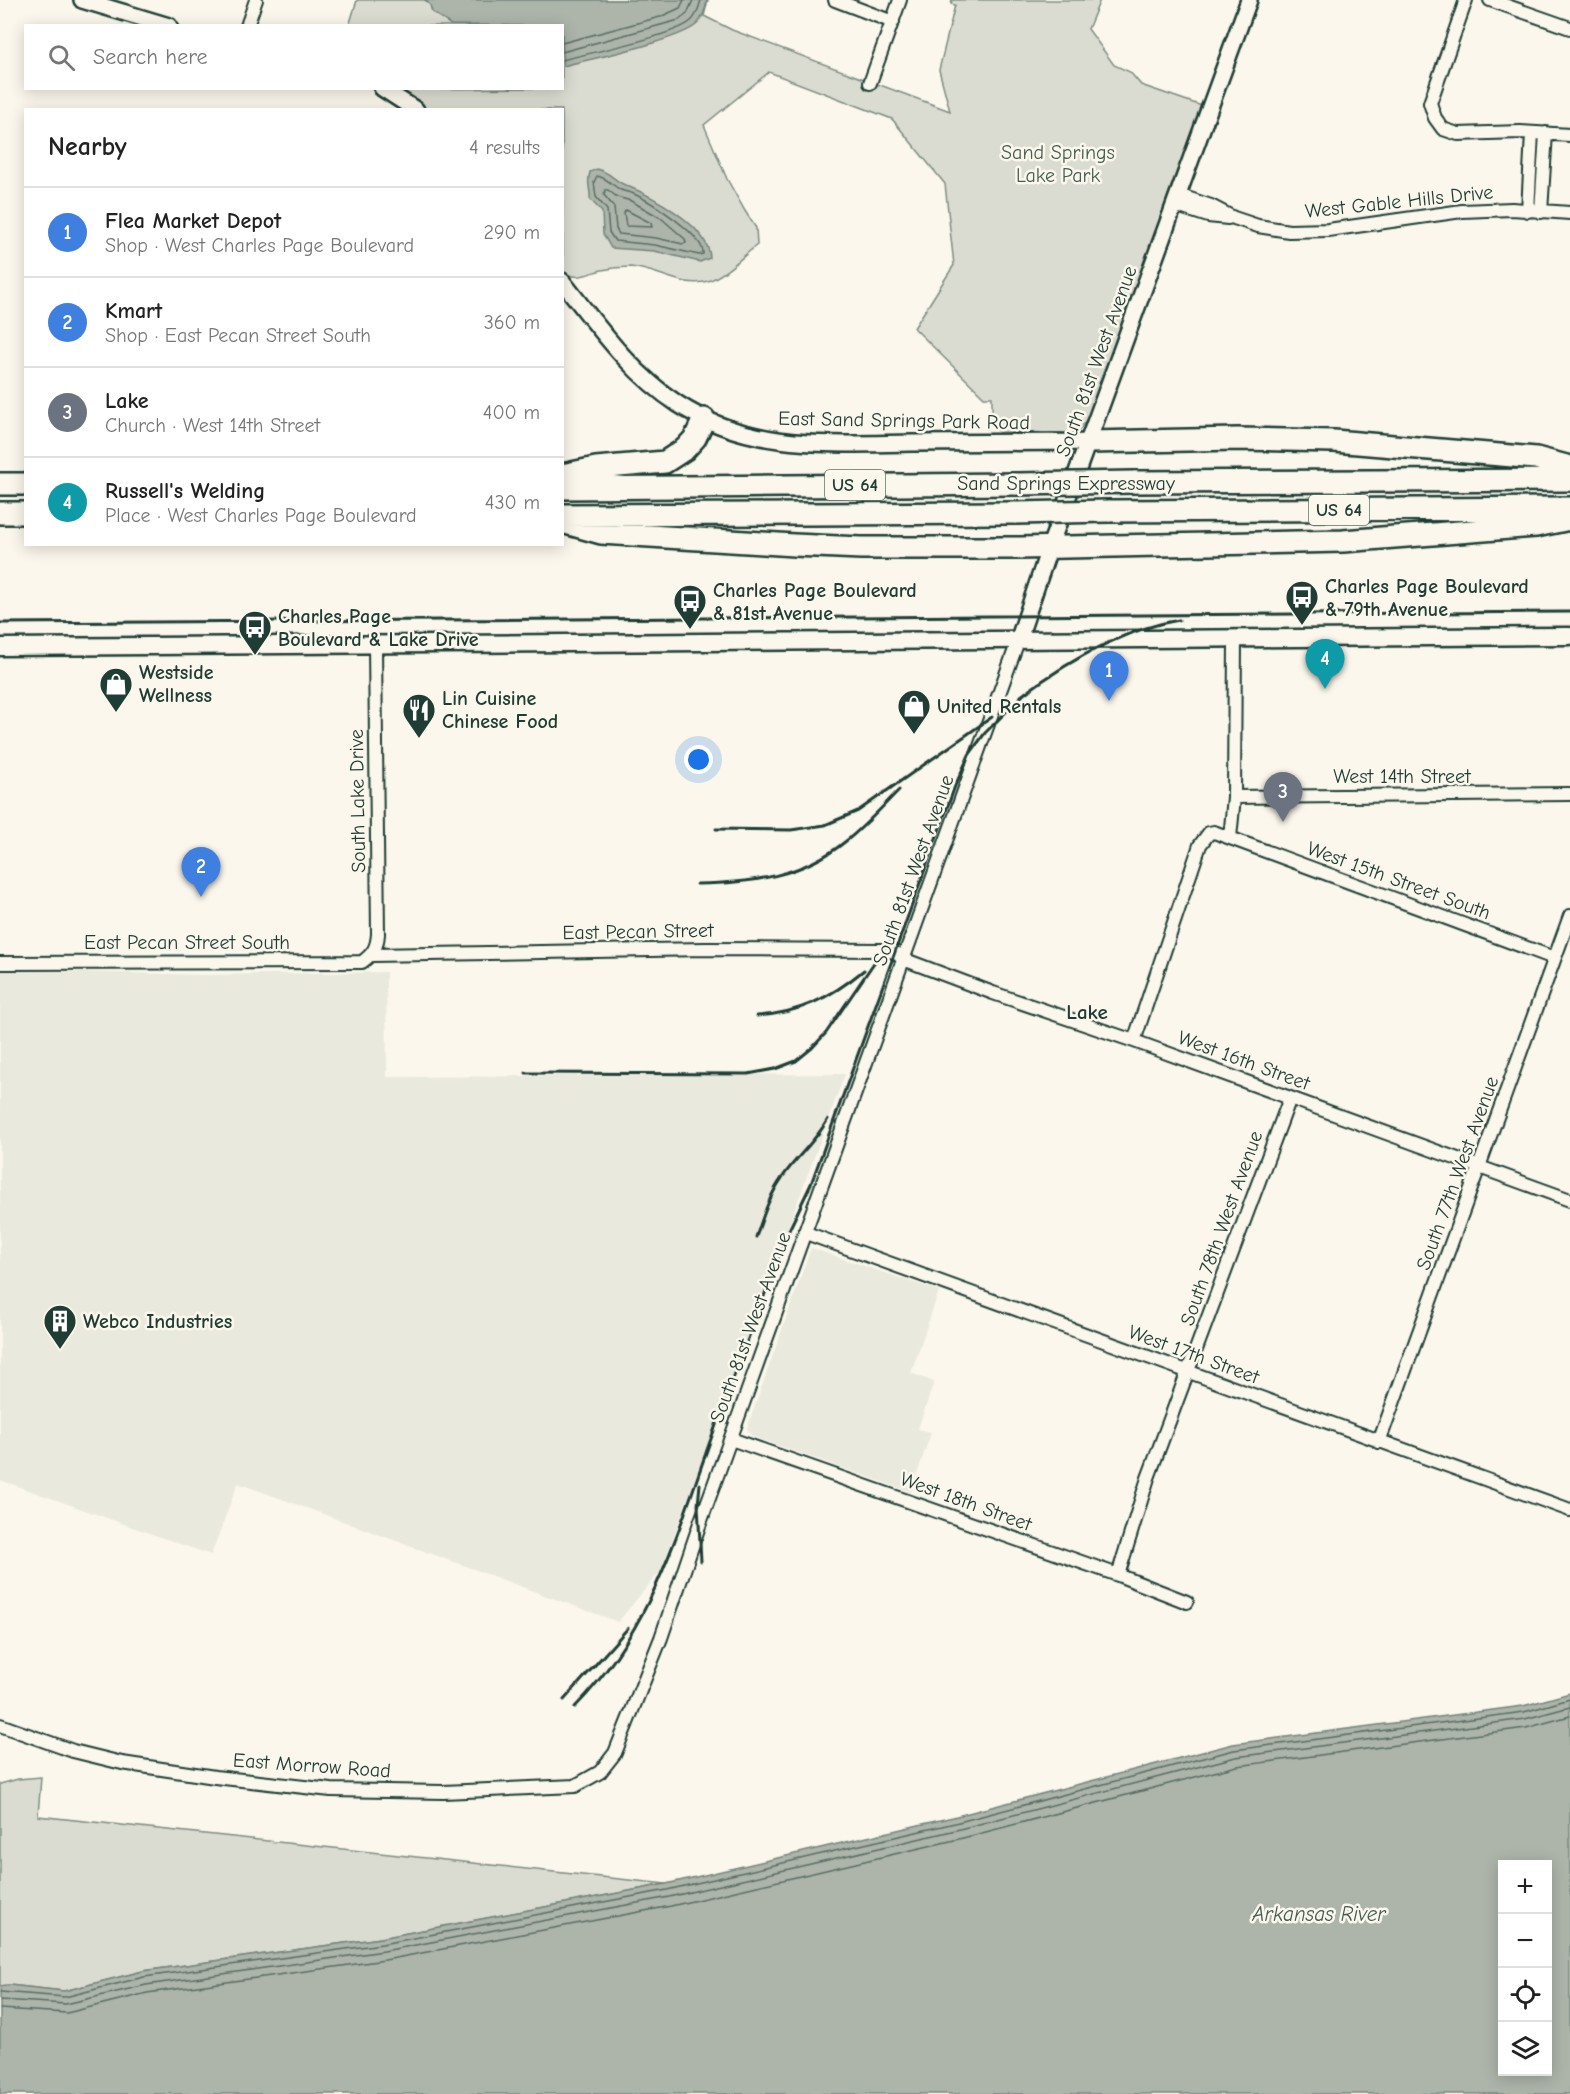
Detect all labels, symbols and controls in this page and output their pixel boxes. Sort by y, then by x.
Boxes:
search box [24,24,564,90]
icon: search [45,41,78,74]
text: Search here [93,44,208,70]
text: Nearby [48,132,127,162]
text: 4 results [469,136,540,159]
park label: Sand Springs Lake Park [1001,141,1115,187]
street label: West Gable Hills Drive [1304,180,1494,223]
text: Flea Market Depot [105,208,281,234]
text: 1 [64,221,71,244]
text: 290 m [484,221,540,244]
text: Shop · West Charles Page Boulevard [105,234,414,257]
street label: South 81st West Avenue [1051,263,1142,460]
text: Kmart [105,298,162,324]
text: 2 [63,311,72,334]
text: 360 m [484,311,540,334]
text: Shop · East Pecan Street South [105,324,371,347]
text: Lake [105,388,149,414]
text: 3 [63,401,72,424]
text: 400 m [483,401,540,424]
street label: East Sand Springs Park Road [778,407,1030,434]
text: Church · West 14th Street [105,414,320,437]
road number: US 64 [825,470,885,500]
street label: Sand Springs Expressway [957,472,1175,495]
text: Russell's Welding [105,478,265,504]
text: 4 [63,491,72,514]
text: 430 m [485,491,540,514]
road number: US 64 [1309,495,1369,525]
text: Place · West Charles Page Boulevard [105,504,417,527]
place label: Charles Page Boulevard & 79th Avenue [1325,575,1529,621]
place label: Charles Page Boulevard & 81st Avenue [713,579,917,625]
bus stop icon: Charles Page Boulevard & 79th Avenue [1284,579,1320,626]
bus stop icon: Charles Page Boulevard & 81st Avenue [672,583,708,630]
place label: Charles Page Boulevard & Lake Drive [278,605,479,651]
bus stop icon: Charles Page Boulevard & Lake Drive [237,609,273,656]
pin: 4 [1306,640,1344,689]
pin: 1 [1090,652,1128,701]
place label: Westside Wellness [139,661,214,707]
shop icon: Westside Wellness [98,666,134,713]
place label: Lin Cuisine Chinese Food [442,687,558,733]
shop icon: United Rentals [896,688,932,735]
restaurant icon: Lin Cuisine Chinese Food [401,692,437,739]
place label: United Rentals [937,695,1061,718]
street label: South Lake Drive [345,729,370,873]
your location [684,745,713,774]
street label: West 14th Street [1333,765,1472,788]
street label: South 81st West Avenue [868,772,959,969]
pin: 3 [1264,772,1302,822]
street label: West 15th Street South [1304,837,1494,924]
pin: 2 [182,848,220,897]
street label: East Pecan Street [562,919,715,944]
street label: East Pecan Street South [84,931,290,954]
district label: Lake [1066,1000,1108,1024]
street label: West 16th Street [1175,1026,1314,1095]
street label: South 77th West Avenue [1412,1073,1503,1273]
street label: South 78th West Avenue [1176,1128,1267,1329]
street label: South 81st West Avenue [705,1229,796,1426]
building icon: Webco Industries [42,1303,78,1350]
place label: Webco Industries [83,1310,232,1333]
street label: West 17th Street [1125,1320,1263,1389]
street label: West 18th Street [897,1467,1036,1536]
street label: East Morrow Road [232,1749,392,1782]
map controls [1498,1860,1552,2076]
button: + [1498,1860,1552,1914]
water label: Arkansas River [1251,1902,1387,1926]
button: − [1498,1914,1552,1968]
button: locate [1498,1968,1552,2022]
button: layers [1498,2022,1552,2076]

